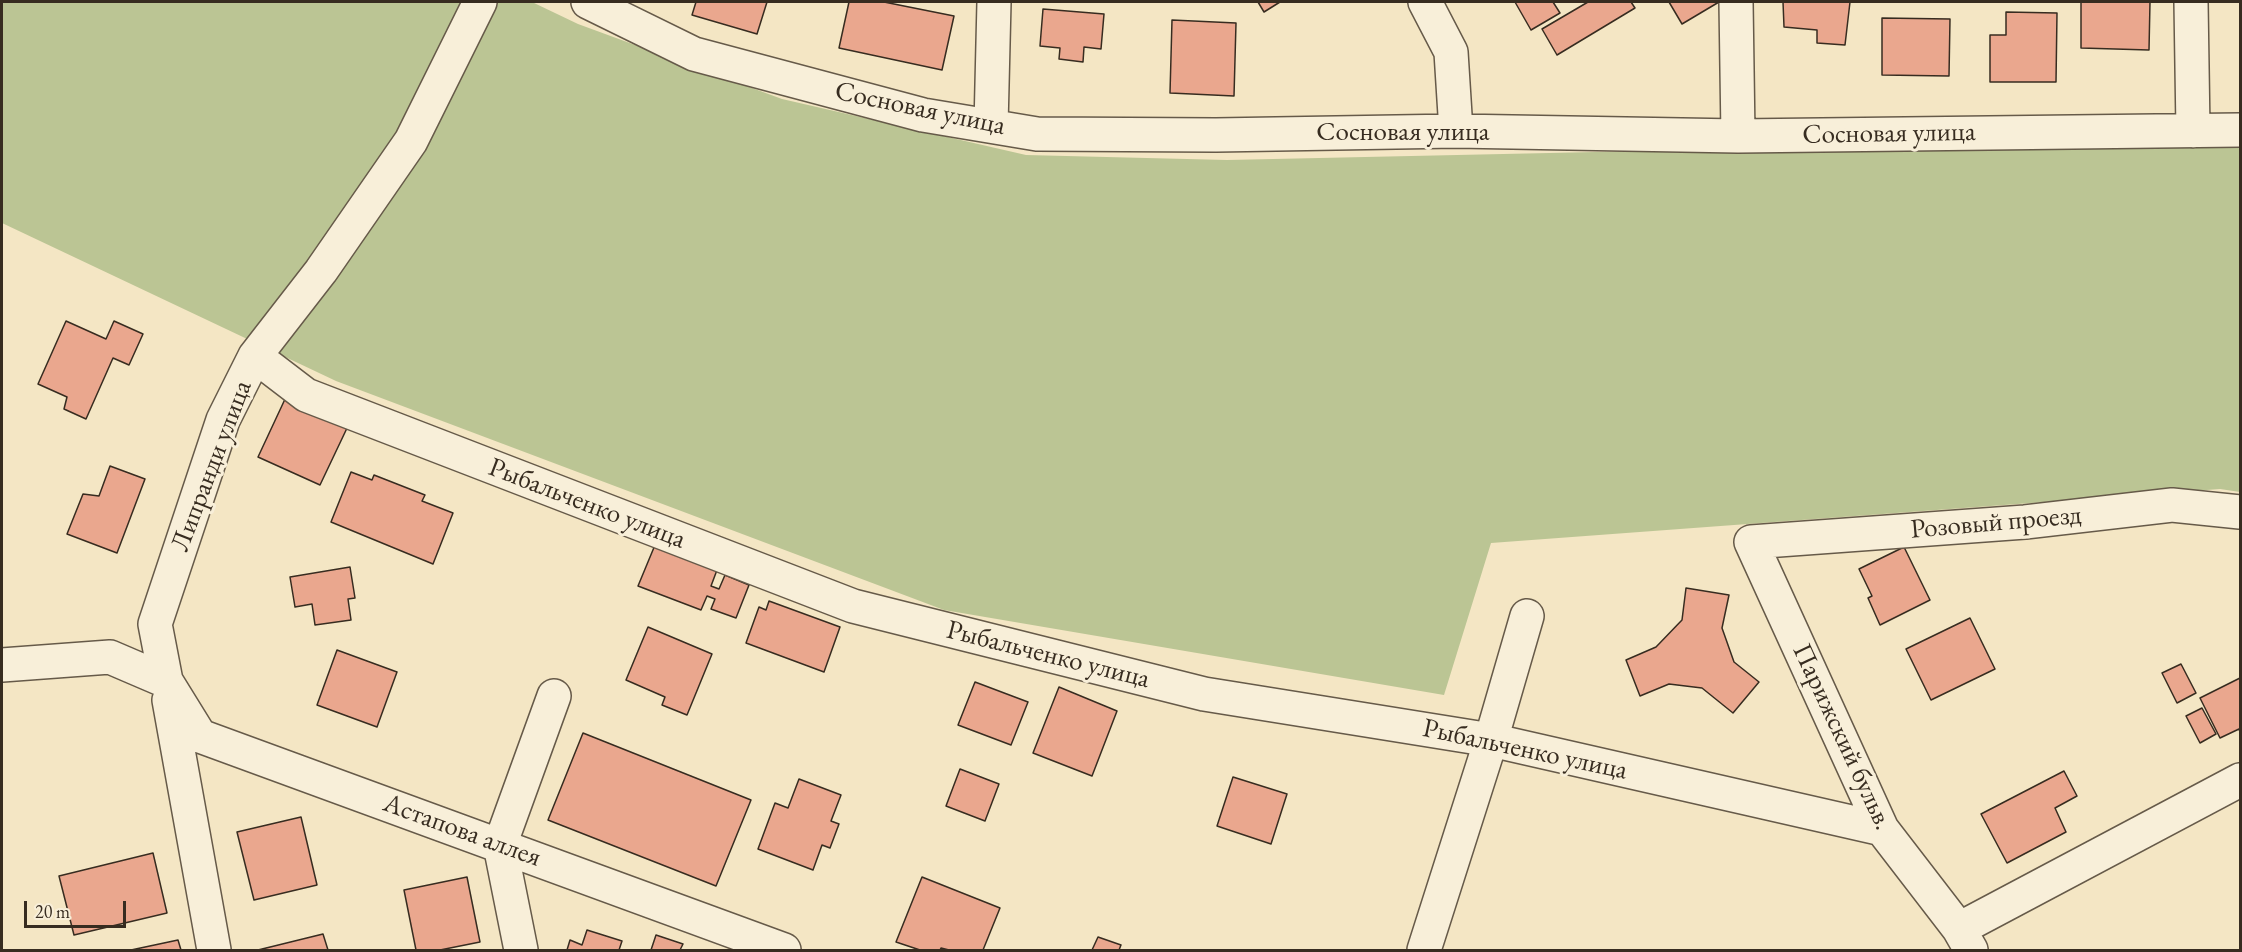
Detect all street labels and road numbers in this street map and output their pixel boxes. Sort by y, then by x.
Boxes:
street label: Сосновая улица [832,75,1008,143]
street label: Сосновая улица [1802,116,1976,152]
street label: Сосновая улица [1316,117,1490,149]
street label: Липранди улица [165,376,259,556]
street label: Рыбальченко улица [484,452,690,556]
street label: Розовый проезд [1909,499,2083,547]
street label: Рыбальченко улица [943,614,1153,696]
street label: Парижский бульв. [1785,639,1899,835]
street label: Рыбальченко улица [1420,712,1630,788]
street label: Астапова аллея [379,787,545,875]

